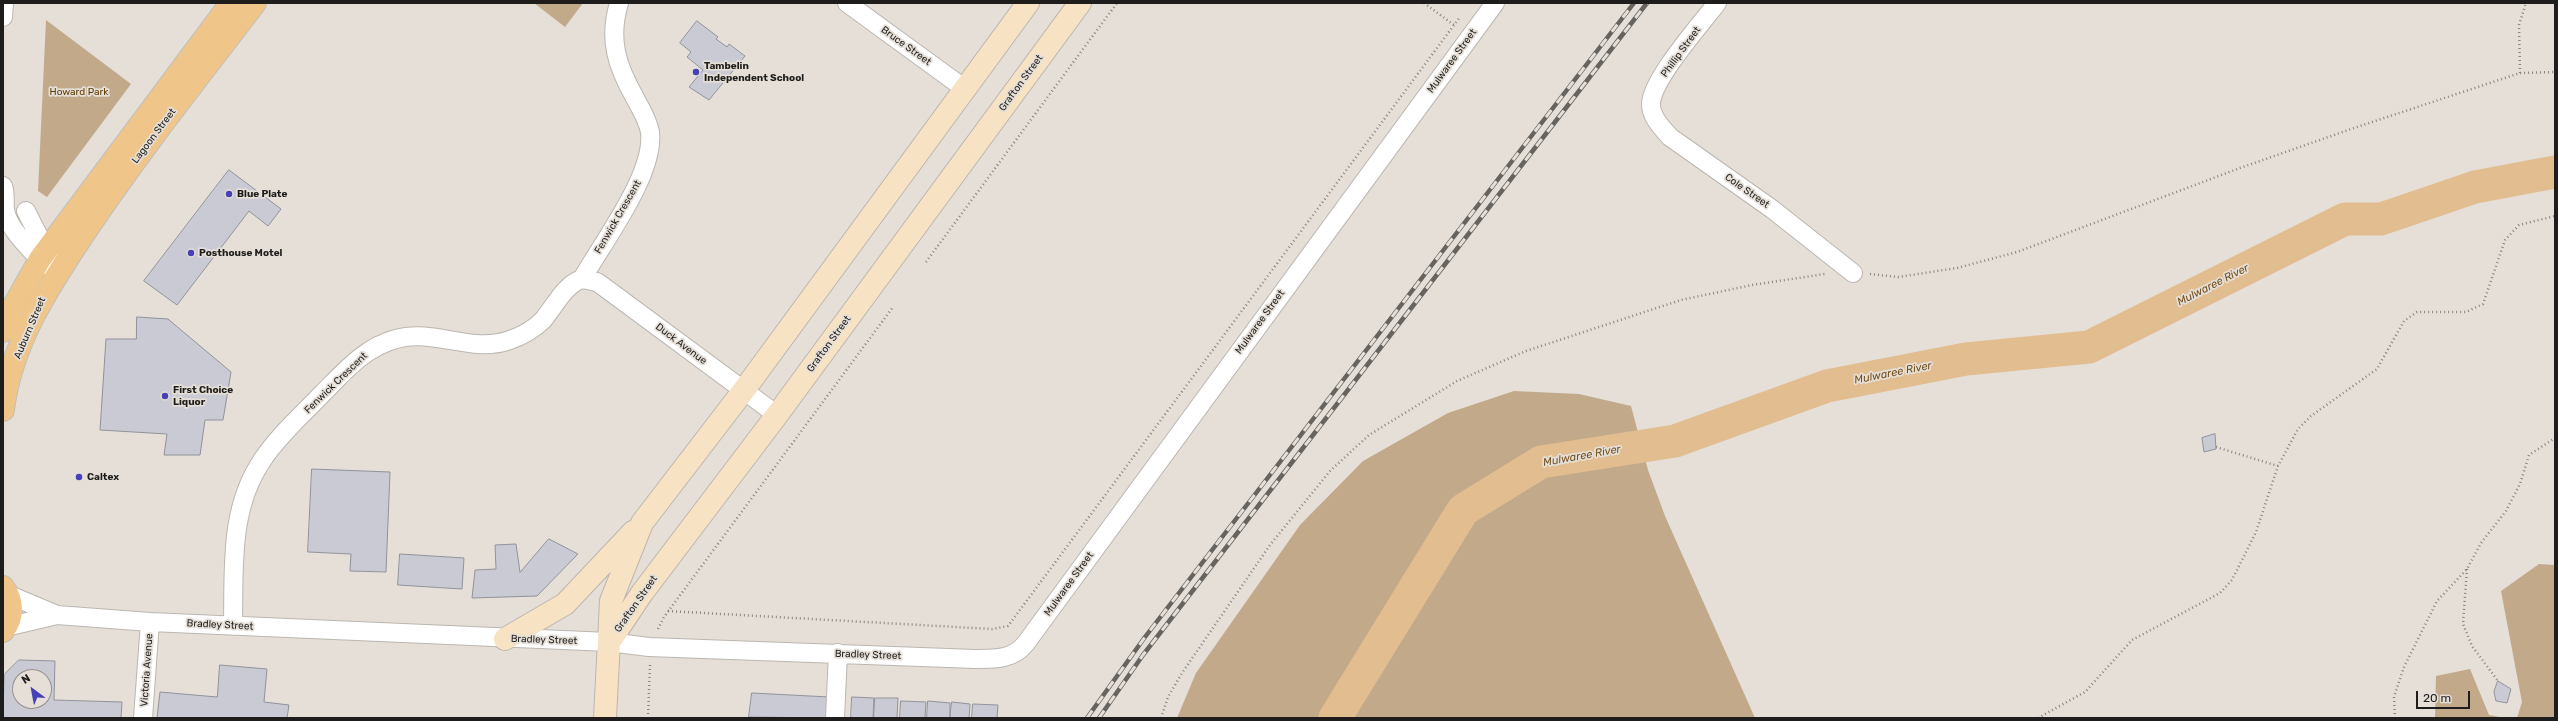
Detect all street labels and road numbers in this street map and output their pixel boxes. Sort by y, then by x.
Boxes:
street label: Bruce Street [879,24,933,68]
street label: Phillip Street [1659,24,1703,80]
street label: Mulwaree Street [1425,27,1479,95]
street label: Grafton Street [996,52,1046,114]
street label: Lagoon Street [129,106,179,166]
street label: Cole Street [1722,171,1772,211]
street label: Fenwick Crescent [592,178,644,256]
street label: Mulwaree Street [1233,288,1287,356]
street label: Auburn Street [12,295,48,361]
street label: Grafton Street [804,313,854,375]
street label: Duck Avenue [653,321,709,367]
street label: Fenwick Crescent [302,350,370,416]
street label: Mulwaree Street [1042,550,1096,618]
street label: Grafton Street [612,573,660,635]
street label: Bradley Street [186,617,254,633]
street label: Victoria Avenue [138,633,156,707]
street label: Bradley Street [511,633,577,647]
street label: Bradley Street [835,648,901,662]

